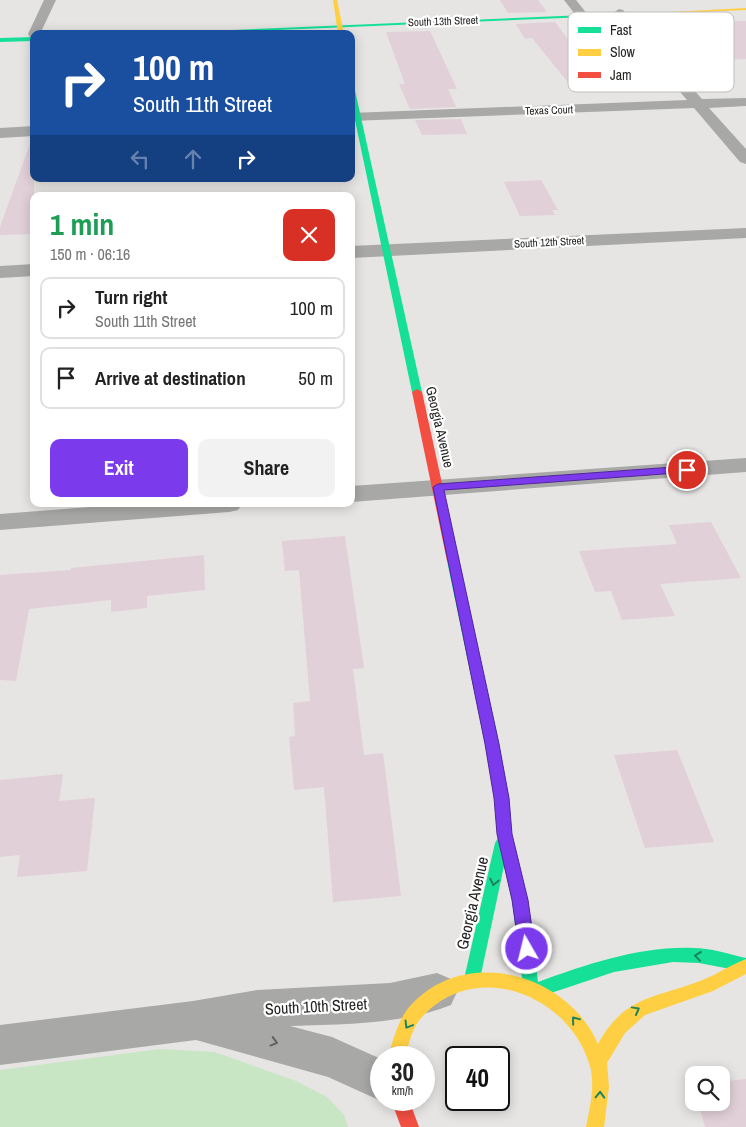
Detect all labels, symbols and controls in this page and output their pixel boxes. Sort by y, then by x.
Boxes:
legend [568,12,734,92]
street label: South 13th Street [408,13,479,29]
text: Fast [610,21,632,39]
text: Slow [610,43,636,61]
text: 100 m [133,44,214,91]
icon: right [50,50,115,115]
text: Jam [610,66,632,84]
text: South 11th Street [133,89,272,119]
street label: Texas Court [525,102,574,118]
icon: left [126,145,154,173]
icon: ahead [179,145,207,173]
icon: right [232,145,260,173]
text: 1 min [50,204,114,244]
button: close [283,209,335,261]
street label: South 12th Street [514,233,585,251]
text: 150 m · 06:16 [50,243,130,265]
text: Turn right [95,284,167,310]
icon: right [52,294,80,322]
text: 100 m [290,295,333,321]
text: South 11th Street [95,310,196,332]
icon: arrive [52,364,80,392]
text: Arrive at destination [95,365,246,391]
text: 50 m [298,365,333,391]
street label: Georgia Avenue [422,385,458,469]
button: Exit [50,439,188,497]
button: Share [198,439,335,497]
pin [666,449,708,491]
icon: arrive [673,456,701,484]
street label: Georgia Avenue [451,854,493,952]
one-way arrow [490,877,500,886]
position arrow [500,922,552,974]
one-way arrow [694,951,702,962]
street label: South 10th Street [264,992,368,1020]
one-way arrow [631,1007,640,1017]
one-way arrow [572,1017,580,1026]
one-way arrow [405,1020,415,1029]
one-way arrow [270,1036,279,1047]
speed limit sign: 40 [445,1046,510,1111]
text: 30 [391,1055,414,1089]
map controls [685,1066,730,1111]
button: search [685,1066,730,1111]
text: km/h [392,1083,413,1099]
one-way arrow [595,1090,605,1098]

